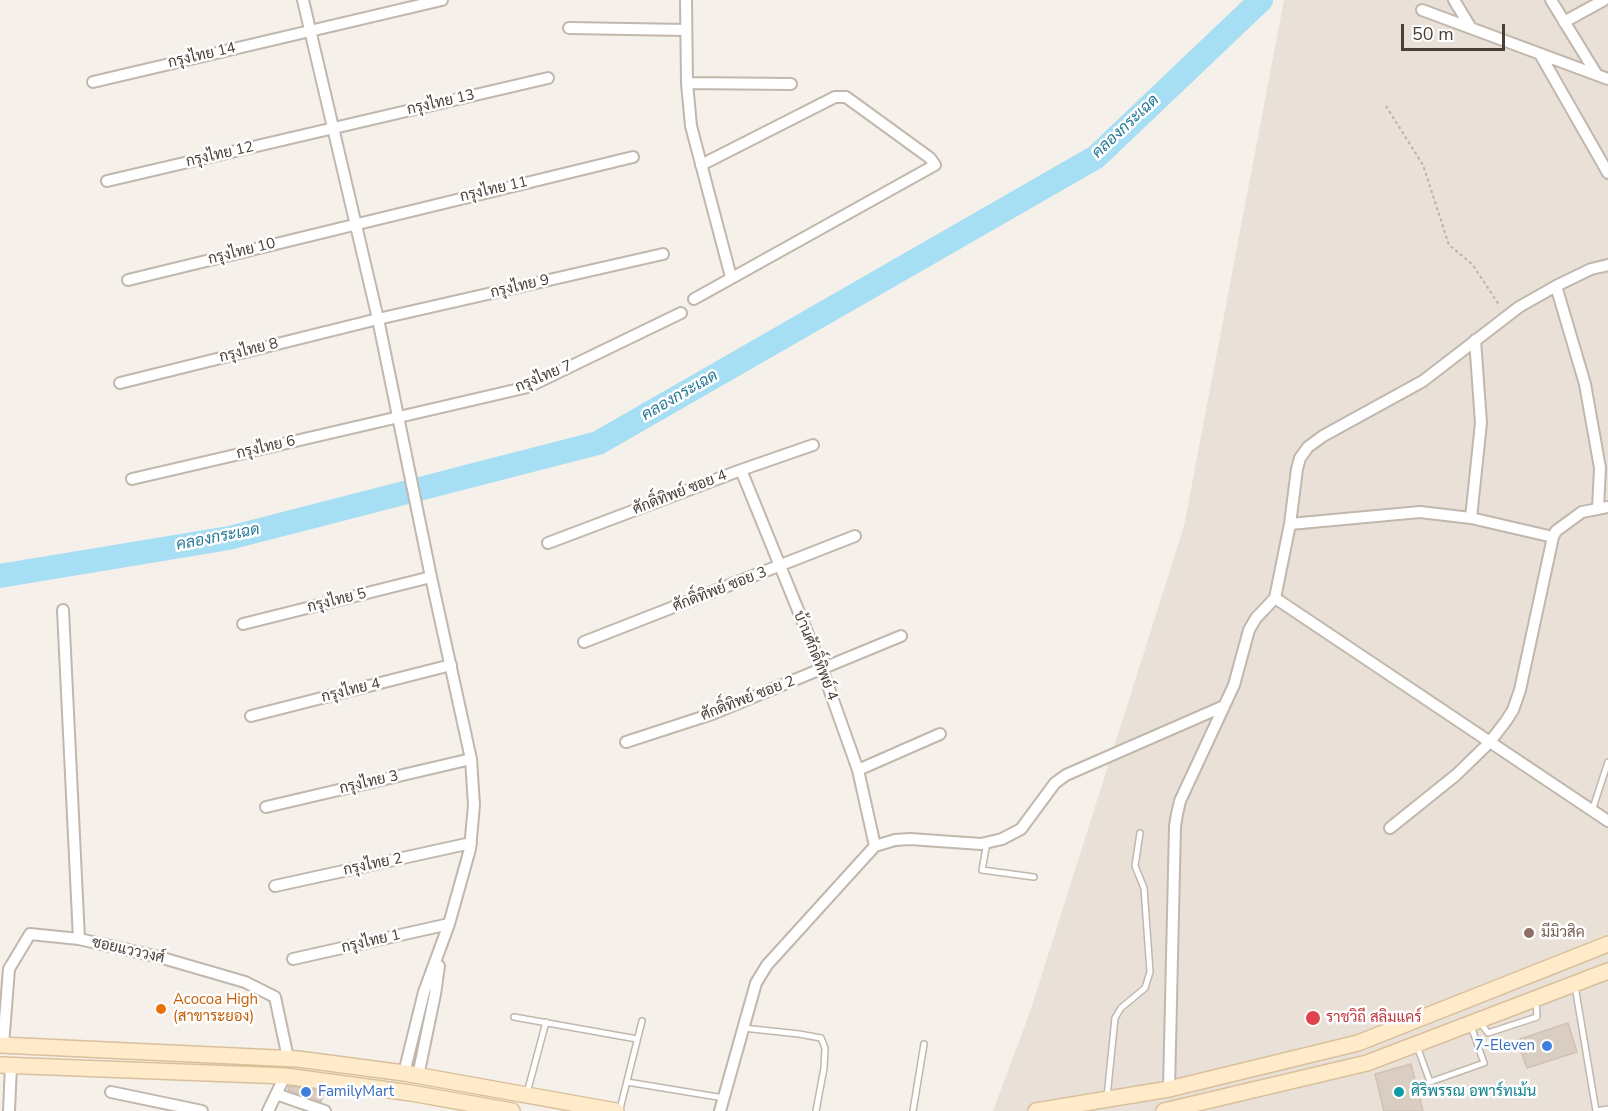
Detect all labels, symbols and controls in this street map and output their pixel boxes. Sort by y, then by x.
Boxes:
scale bar [1404,12,1508,50]
text: 50 m [1412,22,1454,46]
street label: กรุงไทย 14 [166,39,238,73]
street label: กรุงไทย 13 [405,86,477,120]
water label: คลองกระเฉด [1089,91,1163,163]
street label: กรุงไทย 12 [184,138,256,172]
street label: กรุงไทย 11 [458,173,530,207]
street label: กรุงไทย 10 [206,235,278,269]
street label: กรุงไทย 9 [489,271,551,303]
street label: กรุงไทย 8 [218,335,280,367]
street label: กรุงไทย 7 [513,357,575,397]
water label: คลองกระเฉด [639,367,721,425]
street label: กรุงไทย 6 [235,432,297,464]
street label: ศักดิ์ทิพย์ ซอย 4 [631,467,729,519]
water label: คลองกระเฉด [175,521,261,555]
street label: ศักดิ์ทิพย์ ซอย 3 [671,564,769,616]
street label: กรุงไทย 5 [306,585,368,617]
street label: บ้านศักดิ์ทิพย์ 4 [789,609,841,703]
street label: ศักดิ์ทิพย์ ซอย 2 [699,673,797,725]
street label: กรุงไทย 4 [320,675,382,707]
street label: กรุงไทย 3 [338,767,400,799]
street label: กรุงไทย 2 [342,850,404,880]
place label: มีมิวสิค [1541,924,1585,942]
street label: กรุงไทย 1 [340,926,402,958]
marker: มีมิวสิค [1522,926,1536,940]
street label: ซอยแวววงศ์ [90,934,166,968]
place label: Acocoa High (สาขาระยอง) [173,991,258,1026]
marker: Acocoa High (สาขาระยอง) [154,1002,168,1016]
marker: ราชวิถี สลิมแคร์ [1304,1009,1322,1027]
place label: ราชวิถี สลิมแคร์ [1326,1009,1421,1027]
place label: 7-Eleven [1475,1037,1535,1055]
marker: 7-Eleven [1540,1039,1554,1053]
place label: FamilyMart [318,1083,394,1101]
place label: ศิริพรรณ อพาร์ทเม้น [1411,1083,1536,1101]
marker: FamilyMart [299,1085,313,1099]
marker: ศิริพรรณ อพาร์ทเม้น [1392,1085,1406,1099]

